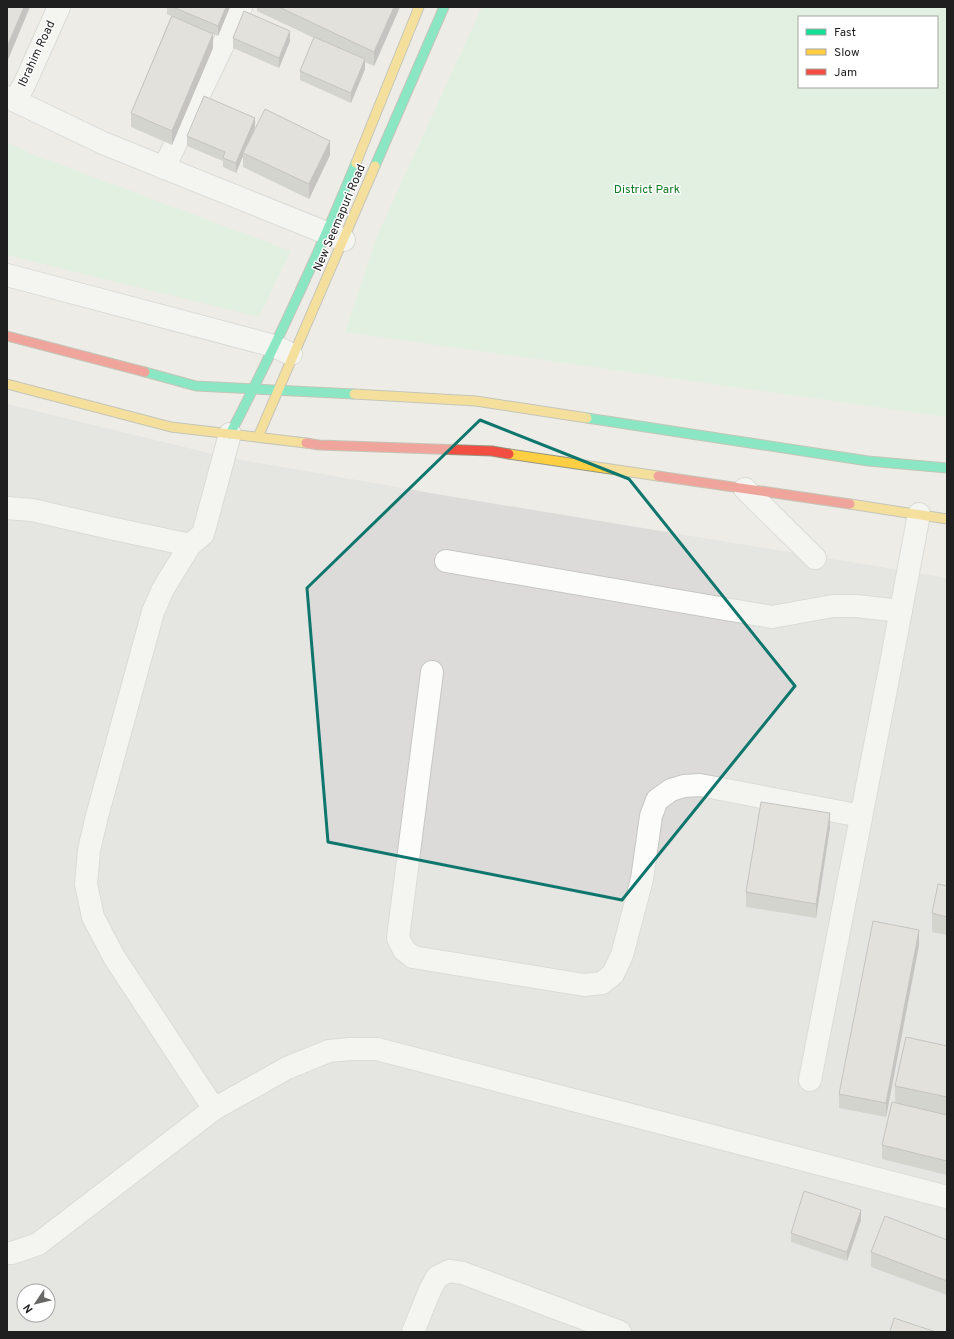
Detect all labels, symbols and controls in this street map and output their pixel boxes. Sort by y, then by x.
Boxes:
legend [798,16,938,88]
street label: Ibrahim Road [15,18,59,90]
text: Fast [834,25,856,41]
text: Slow [834,45,860,61]
text: Jam [834,65,857,81]
street label: New Seemapuri Road [310,162,370,274]
park label: District Park [614,182,680,198]
north arrow [16,1283,56,1323]
text: N [21,1301,37,1315]

